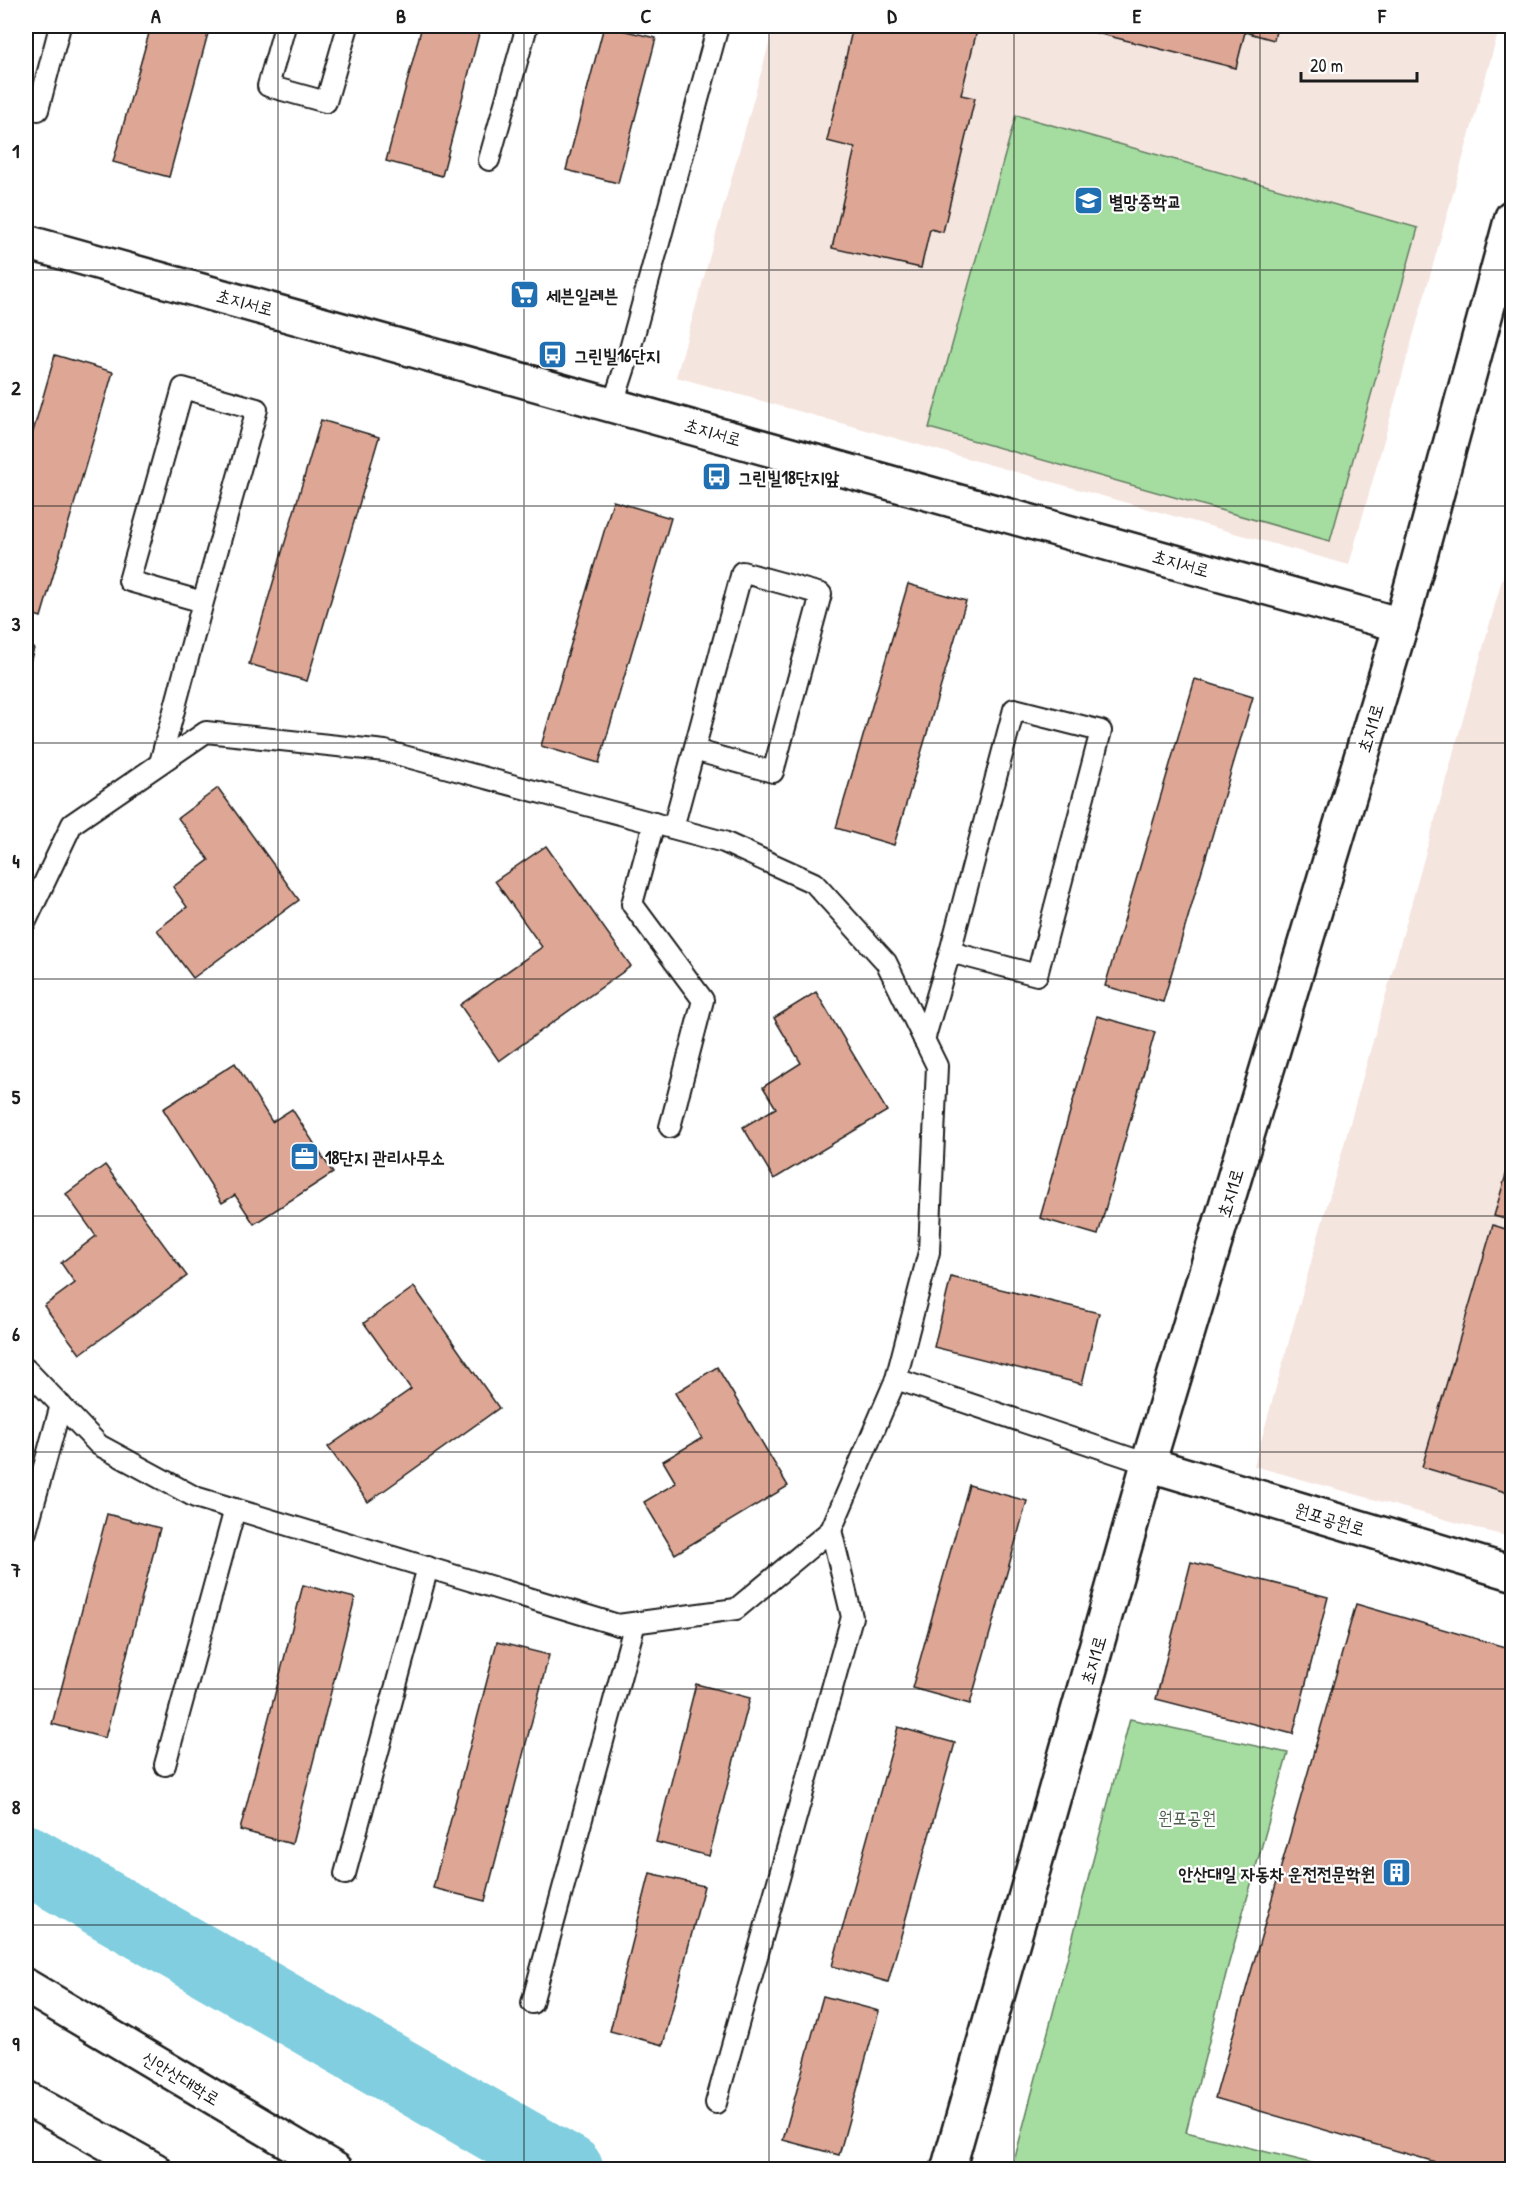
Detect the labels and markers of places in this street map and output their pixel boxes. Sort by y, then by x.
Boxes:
school or university icon: 별망중학교 [1072,185,1104,217]
place label: 별망중학교 [1109,189,1181,214]
supermarket icon: 세븐일레븐 [509,279,541,311]
place label: 세븐일레븐 [546,283,618,308]
bus stop icon: 그린빌16단지 [537,339,569,371]
place label: 그린빌16단지 [574,343,660,368]
bus stop icon: 그린빌18단지앞 [701,461,733,493]
place label: 그린빌18단지앞 [738,465,840,490]
office icon: 18단지 관리사무소 [288,1141,320,1173]
place label: 18단지 관리사무소 [325,1145,445,1170]
building icon: 안산대일 자동차 운전전문학원 [1380,1857,1412,1889]
place label: 안산대일 자동차 운전전문학원 [1178,1861,1375,1886]

